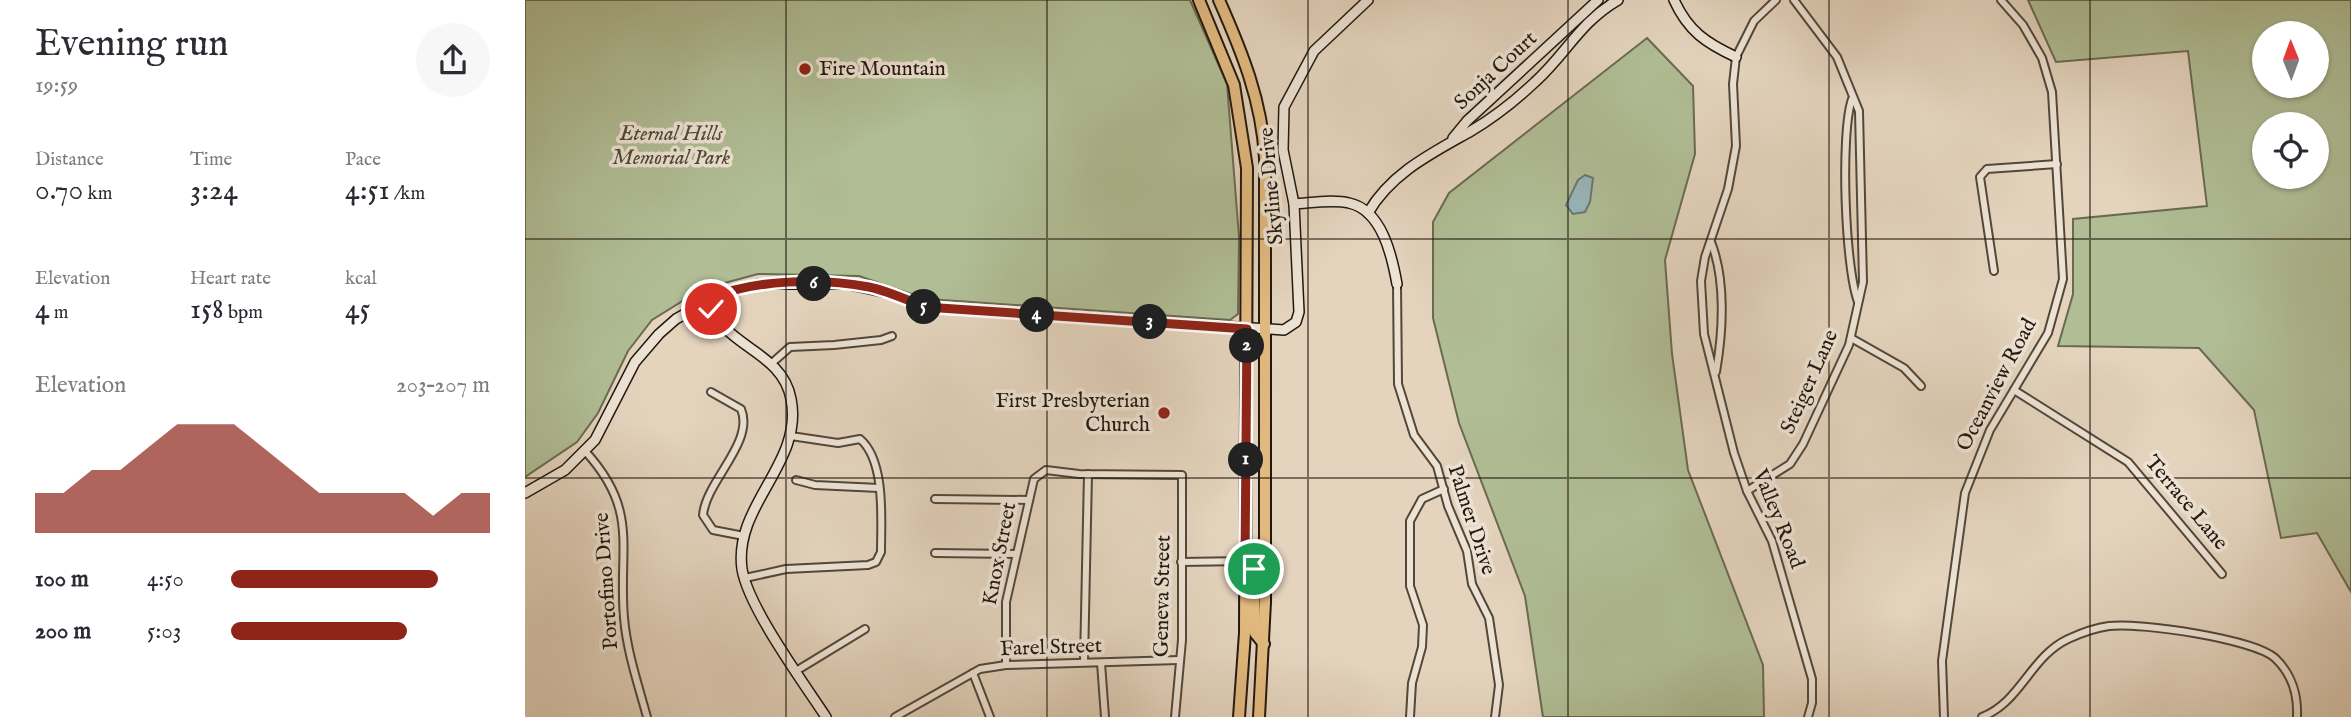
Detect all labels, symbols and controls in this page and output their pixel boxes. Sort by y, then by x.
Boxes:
text: Evening run [35,21,229,69]
north arrow [2252,21,2329,98]
map controls [2252,21,2329,189]
button: share [416,23,490,97]
street label: Sonja Court [1449,26,1543,116]
place label: Fire Mountain [819,56,946,83]
marker: Fire Mountain [797,61,813,77]
text: 19:59 [35,71,78,100]
button: locate [2252,112,2329,189]
park label: Eternal Hills Memorial Park [612,121,731,172]
street label: Skyline Drive [1253,126,1291,246]
text: Distance [35,148,104,172]
text: Time [190,148,232,172]
text: Pace [345,148,381,172]
text: 0.70 [35,172,83,210]
text: 3:24 [190,172,238,210]
text: 4:51 [345,172,390,210]
text: km [83,182,112,206]
text: /km [390,182,425,206]
pin: 6 [797,266,831,302]
text: Elevation [35,267,110,291]
text: Heart rate [190,267,271,291]
text: kcal [345,267,377,291]
text: 6 [809,271,818,295]
pin [681,279,741,339]
icon: check [692,290,730,328]
pin: 5 [907,290,941,324]
text: 4 [35,291,50,329]
text: 158 [190,291,224,329]
text: 45 [345,291,370,329]
text: 5 [920,294,927,318]
pin: 4 [1019,298,1055,332]
text: m [50,301,69,325]
text: bpm [224,301,263,325]
text: 4 [1032,302,1041,326]
pin: 3 [1133,304,1167,340]
text: 3 [1146,309,1153,333]
street label: Oceanview Road [1951,313,2044,456]
street label: Steiger Lane [1775,325,1845,438]
pin: 2 [1229,328,1265,364]
text: 2 [1242,333,1251,357]
text: Elevation [35,371,126,400]
text: 203–207 m [396,371,490,400]
place label: First Presbyterian Church [995,388,1150,439]
marker: First Presbyterian Church [1156,405,1172,421]
pin: 1 [1229,442,1263,477]
text: 1 [1242,447,1249,471]
street label: Terrace Lane [2138,450,2234,556]
street label: Palmer Drive [1441,462,1502,579]
street label: Valley Road [1745,464,1810,573]
street label: Knox Street [977,500,1023,608]
street label: Portofino Drive [589,511,625,650]
street label: Geneva Street [1148,535,1178,657]
pin [1224,539,1284,599]
icon: arrive [1235,550,1273,588]
text: 100 m [35,565,89,594]
text: 4:50 [147,565,184,594]
text: 200 m [35,617,91,646]
text: 5:03 [147,617,181,646]
street label: Farel Street [1000,633,1102,663]

